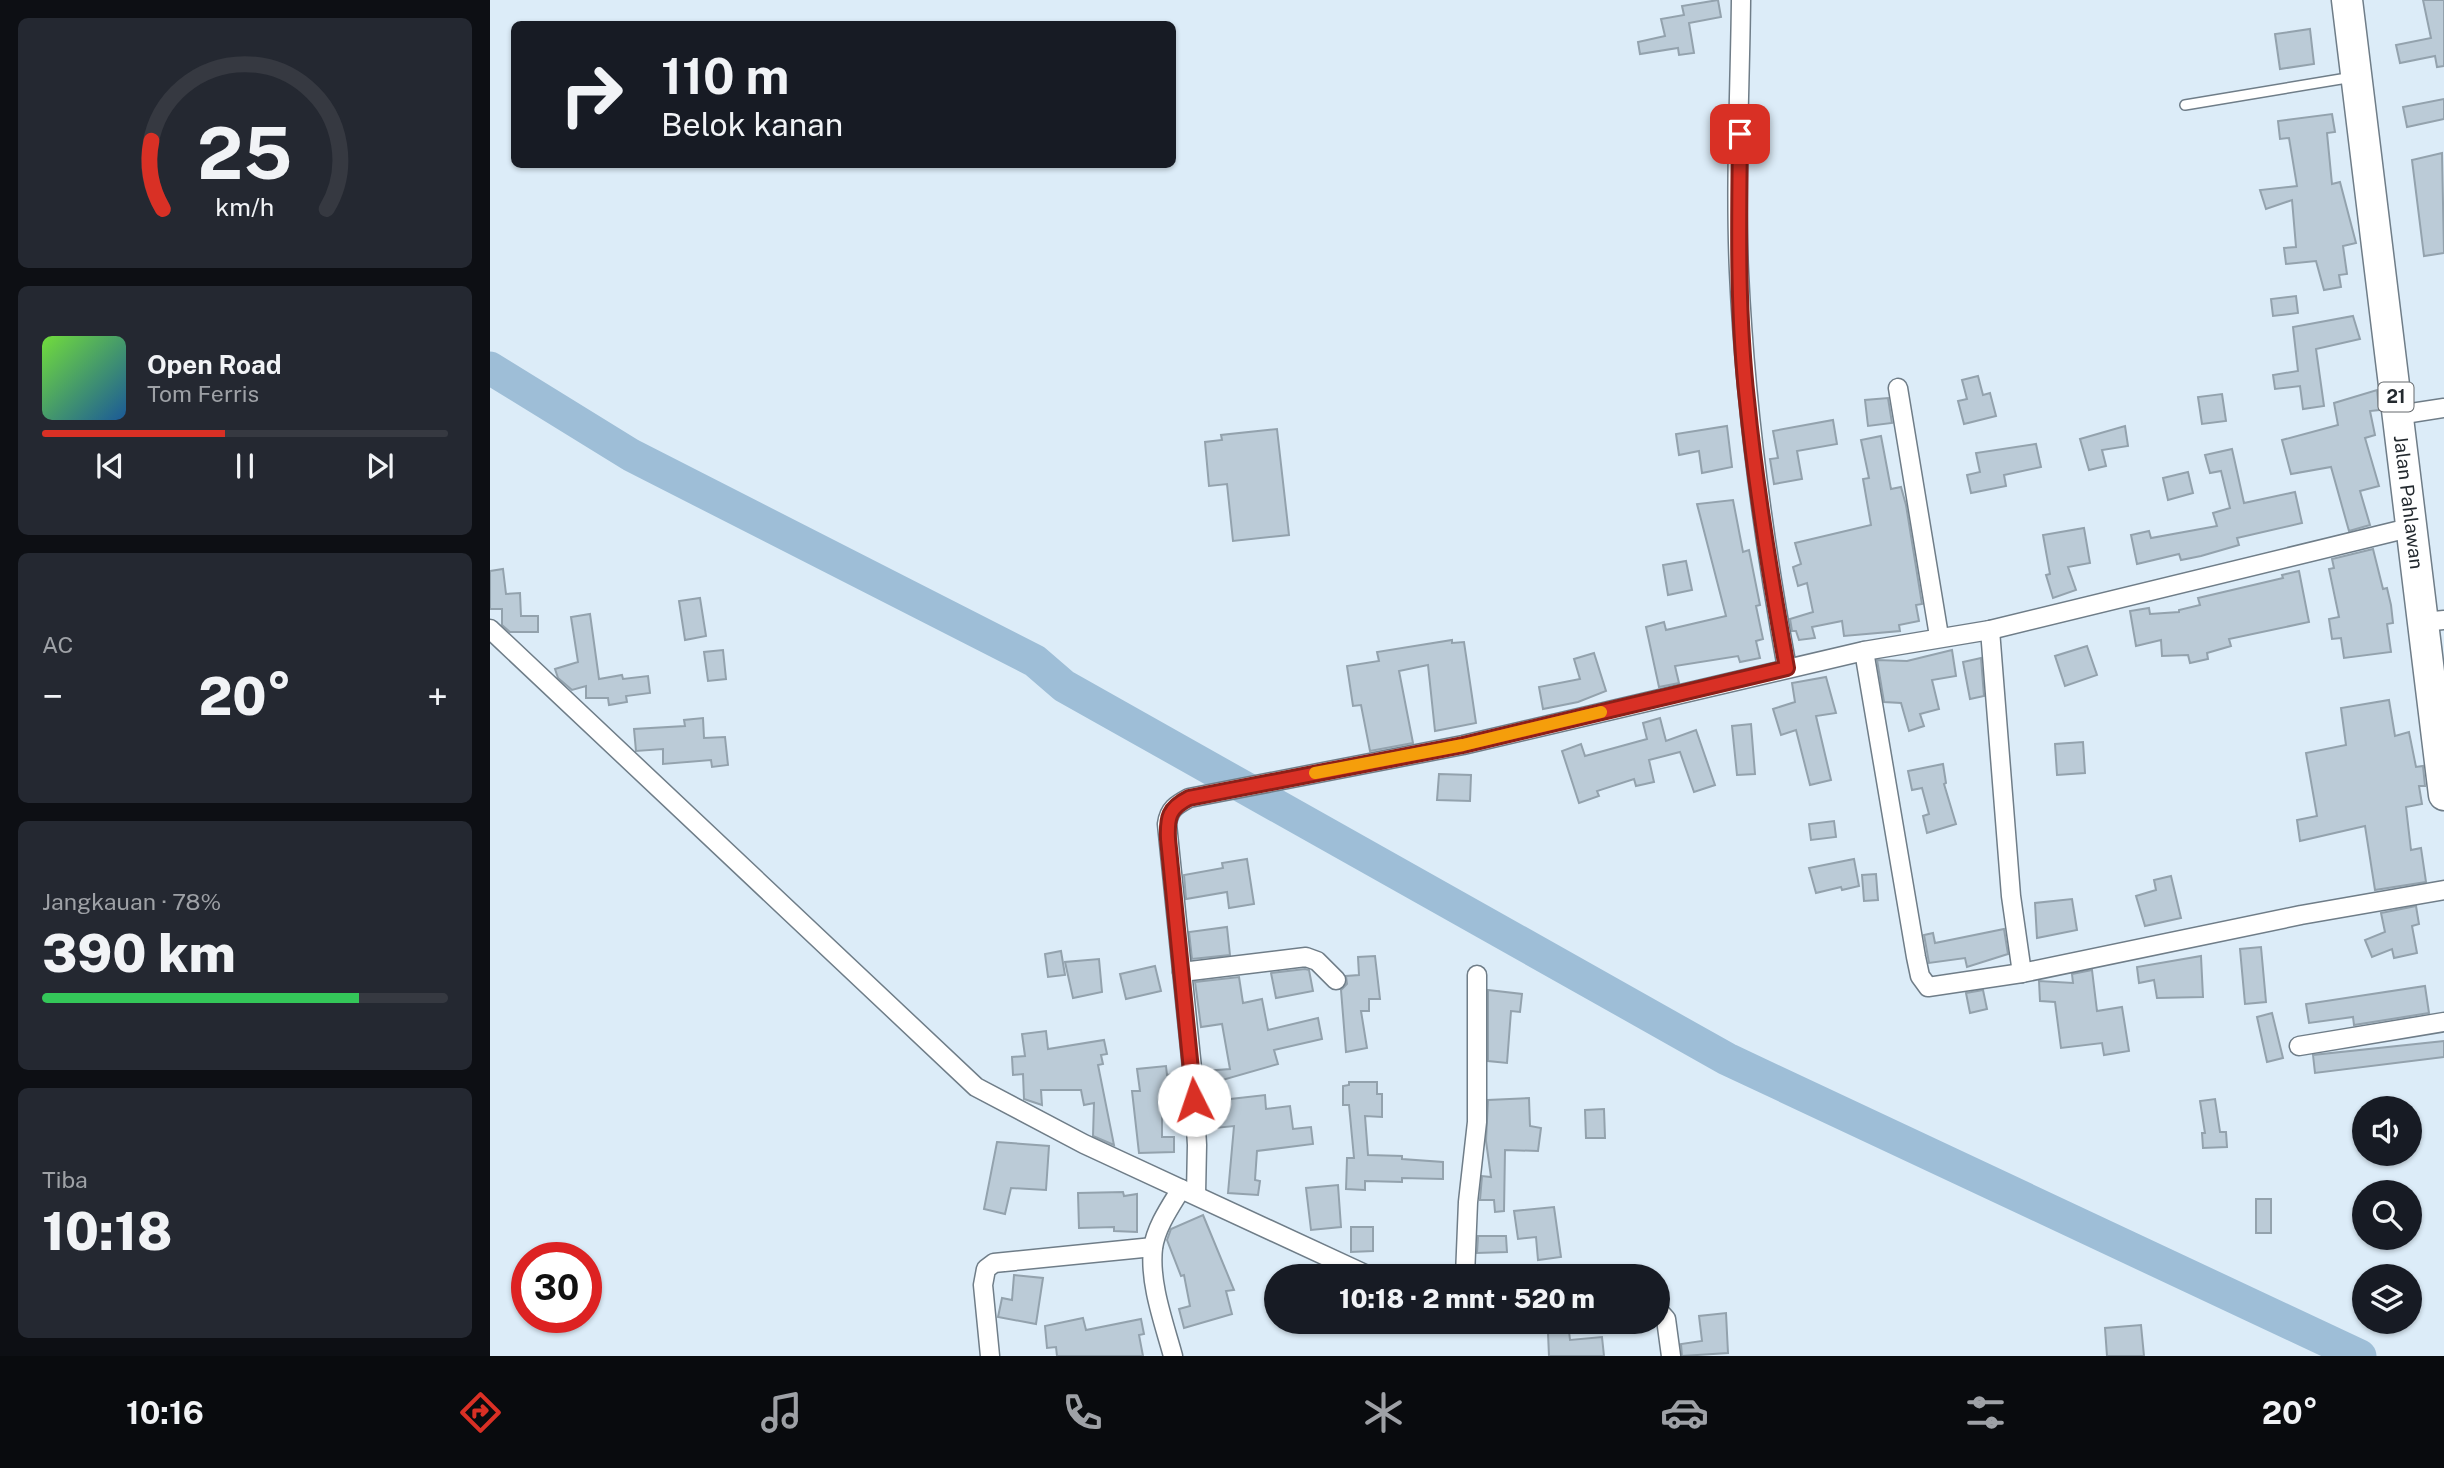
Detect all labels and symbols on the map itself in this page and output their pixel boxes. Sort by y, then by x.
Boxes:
pin [1710,104,1770,164]
road number: 21 [2378,382,2414,412]
street label: Jalan Pahlawan [2390,434,2428,570]
position arrow [1157,1063,1231,1137]
speed limit sign: 30 [511,1242,602,1333]

